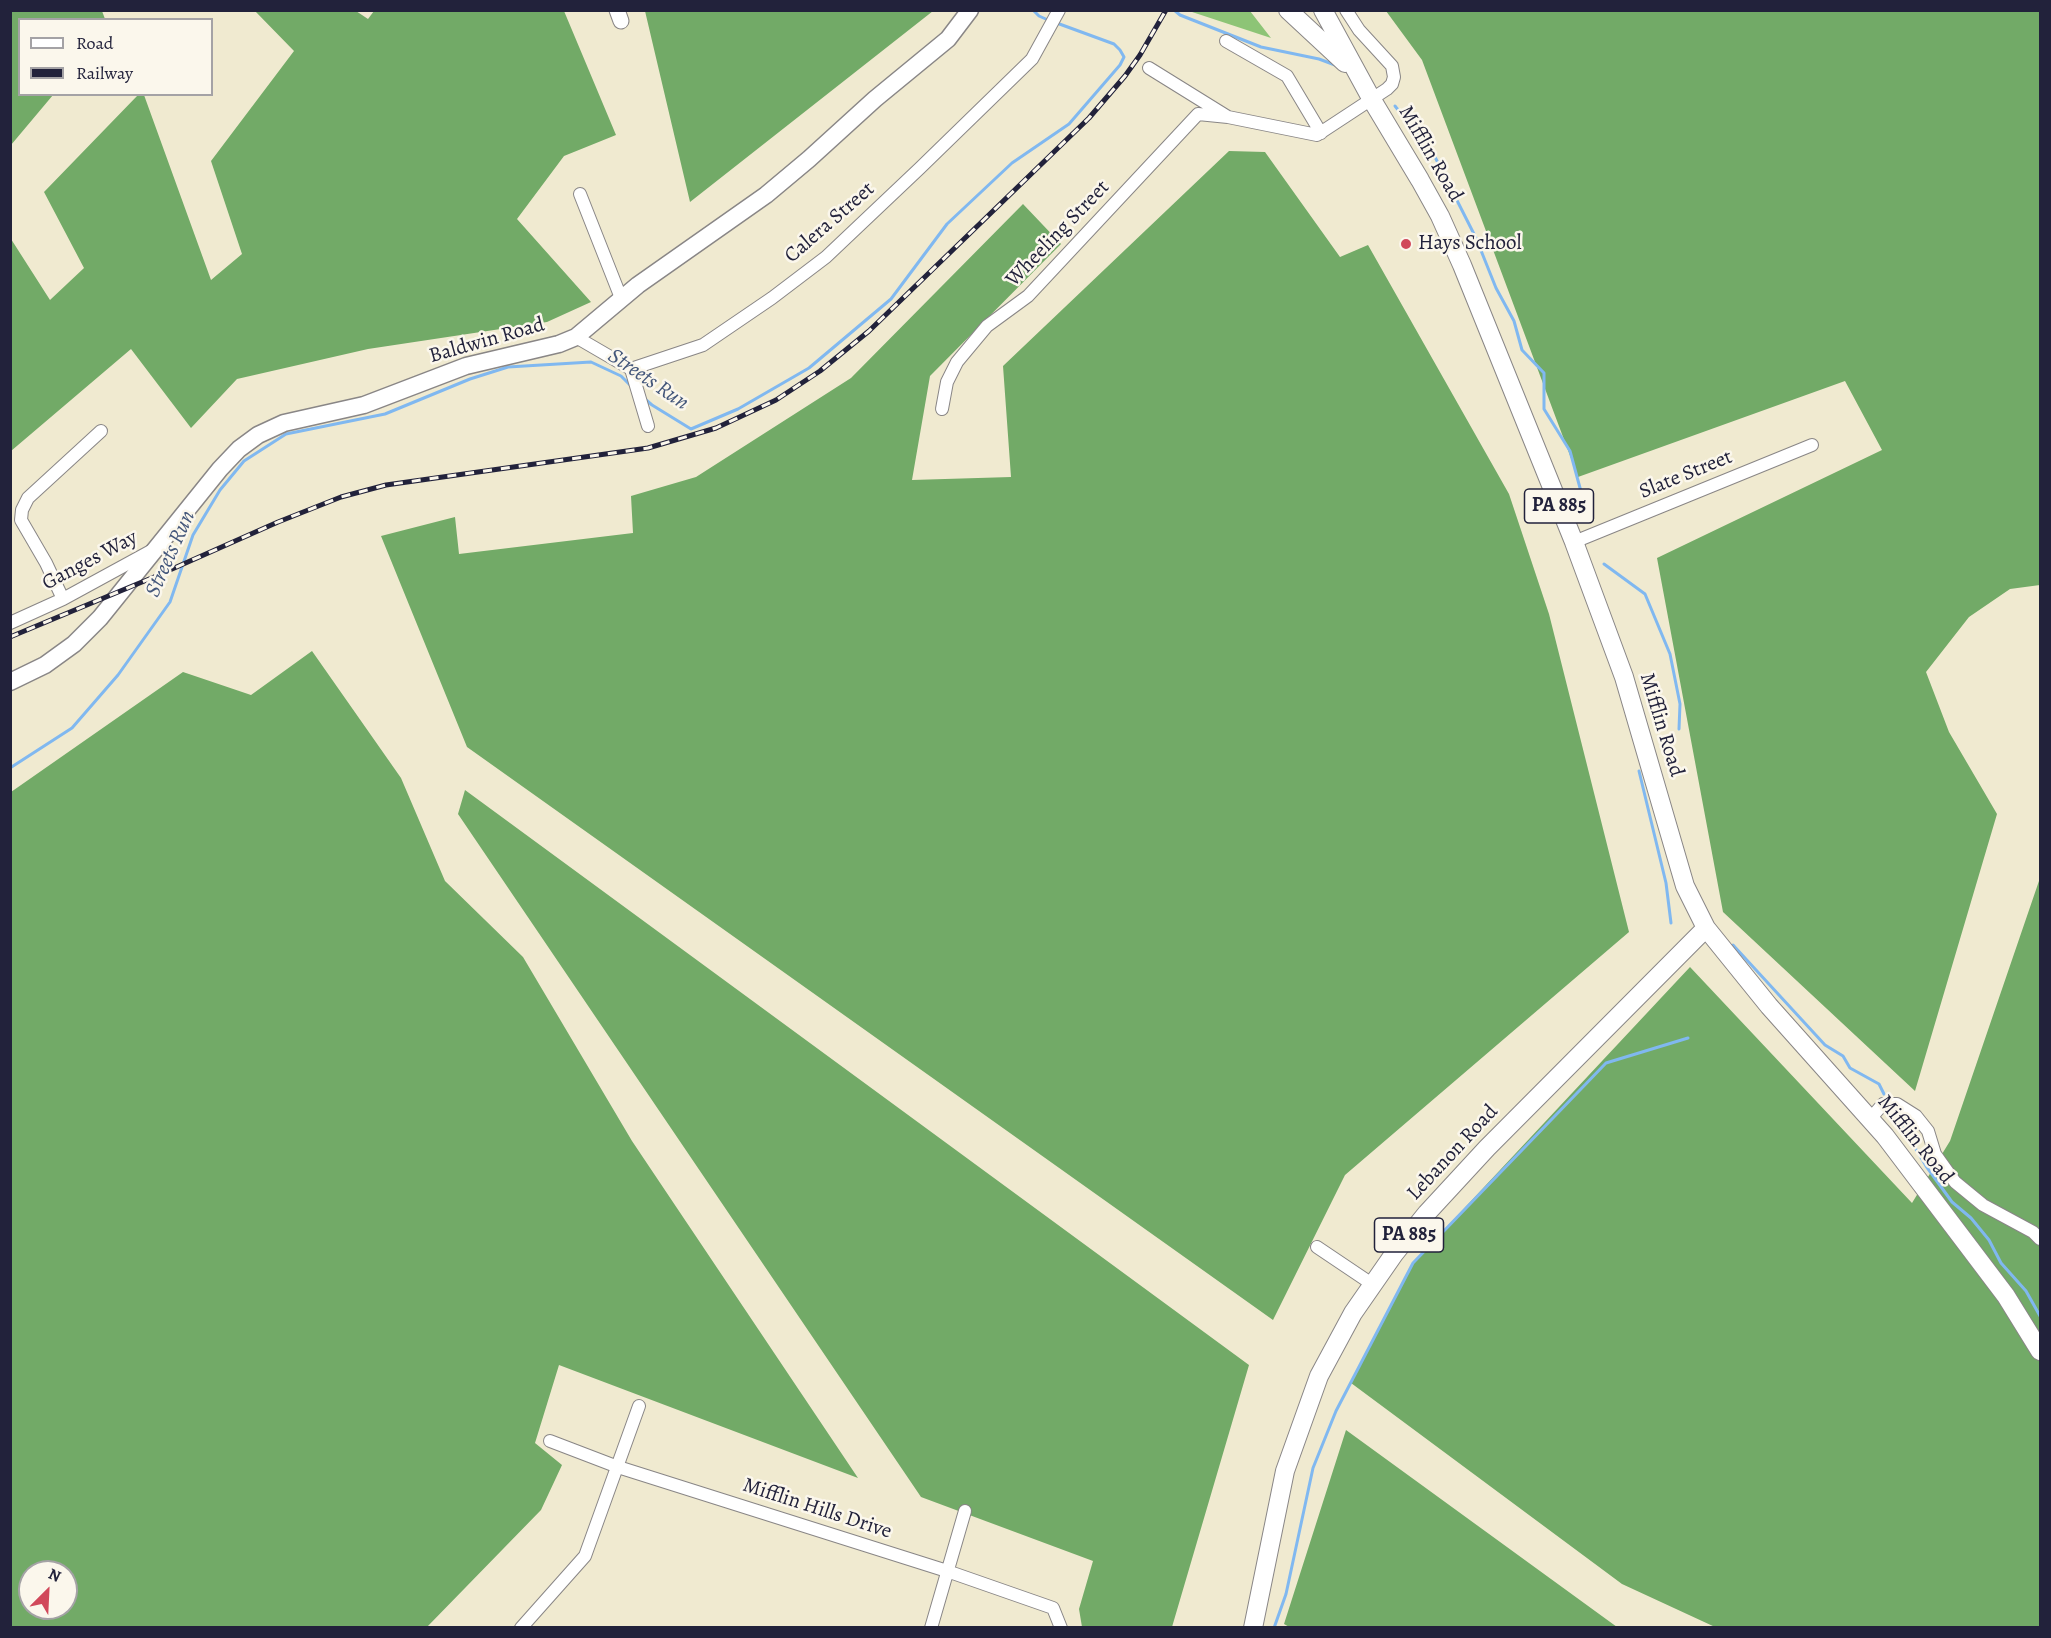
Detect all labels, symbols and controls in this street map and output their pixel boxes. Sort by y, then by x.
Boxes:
legend [18,18,213,96]
text: Road [76,31,113,55]
text: Railway [76,61,133,85]
street label: Mifflin Road [1392,101,1468,207]
street label: Wheeling Street [1001,176,1115,292]
street label: Calera Street [780,177,880,269]
place label: Hays School [1418,231,1522,257]
marker: Hays School [1399,237,1413,251]
street label: Baldwin Road [426,313,548,369]
water label: Streets Run [603,343,693,417]
street label: Slate Street [1636,445,1736,505]
road number: PA 885 [1524,489,1594,523]
water label: Streets Run [140,507,202,601]
street label: Ganges Way [38,525,142,597]
street label: Mifflin Road [1633,670,1689,780]
street label: Mifflin Road [1871,1090,1959,1190]
street label: Lebanon Road [1402,1100,1504,1206]
road number: PA 885 [1374,1218,1444,1252]
street label: Mifflin Hills Drive [739,1473,895,1545]
north arrow [18,1560,78,1620]
text: N [45,1563,64,1588]

